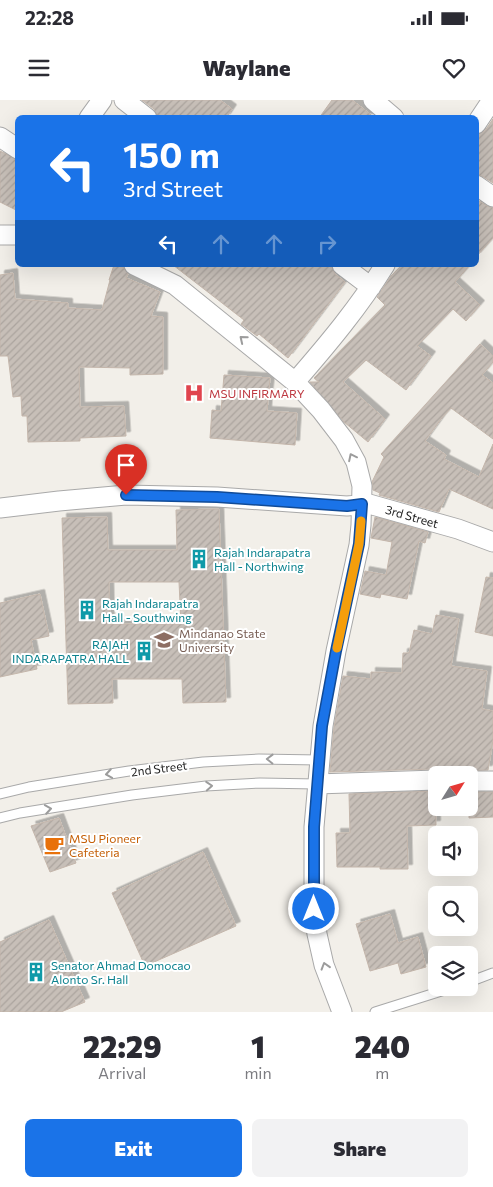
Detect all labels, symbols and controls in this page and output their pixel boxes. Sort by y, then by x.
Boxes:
text: 22:28 [25,6,74,29]
icon: menu [25,54,53,82]
text: Waylane [203,54,290,81]
icon: heart [440,54,468,82]
text: 150 m [123,132,220,175]
icon: left [40,135,105,200]
text: 3rd Street [123,175,223,202]
icon: left [154,230,182,258]
icon: ahead [207,230,235,258]
icon: ahead [260,230,288,258]
icon: right [313,230,341,258]
one-way arrow [239,336,248,345]
hospital icon: MSU INFIRMARY [183,382,205,404]
place label: MSU INFIRMARY [209,386,305,400]
pin [105,444,147,495]
icon: arrive [112,451,140,479]
one-way arrow [348,453,359,462]
street label: 3rd Street [384,502,440,530]
place label: Rajah Indarapatra Hall - Northwing [214,545,310,573]
building icon: Rajah Indarapatra Hall - Northwing [188,548,210,570]
place label: Rajah Indarapatra Hall - Southwing [102,596,198,624]
building icon: Rajah Indarapatra Hall - Southwing [76,599,98,621]
place label: Mindanao State University [179,626,266,654]
school or university icon: Mindanao State University [153,629,175,651]
place label: RAJAH INDARAPATRA HALL [12,637,129,665]
building icon: RAJAH INDARAPATRA HALL [133,640,155,662]
one-way arrow [266,754,274,764]
street label: 2nd Street [130,758,188,778]
north arrow [428,766,478,816]
map controls [428,766,478,996]
one-way arrow [104,769,113,779]
one-way arrow [205,781,213,792]
one-way arrow [43,804,52,814]
button: sound [428,826,478,876]
place label: MSU Pioneer Cafeteria [69,831,141,859]
cafe icon: MSU Pioneer Cafeteria [43,834,65,856]
position arrow [287,882,339,934]
button: search [428,886,478,936]
button: layers [428,946,478,996]
place label: Senator Ahmad Domocao Alonto Sr. Hall [51,958,191,986]
building icon: Senator Ahmad Domocao Alonto Sr. Hall [25,961,47,983]
one-way arrow [321,963,331,971]
text: 22:29 [83,1027,162,1064]
text: 1 [251,1027,265,1064]
text: 240 [354,1027,410,1064]
text: Arrival [98,1063,146,1082]
text: min [244,1063,272,1082]
text: m [375,1063,389,1082]
button: Exit [25,1119,242,1177]
button: Share [252,1119,468,1177]

